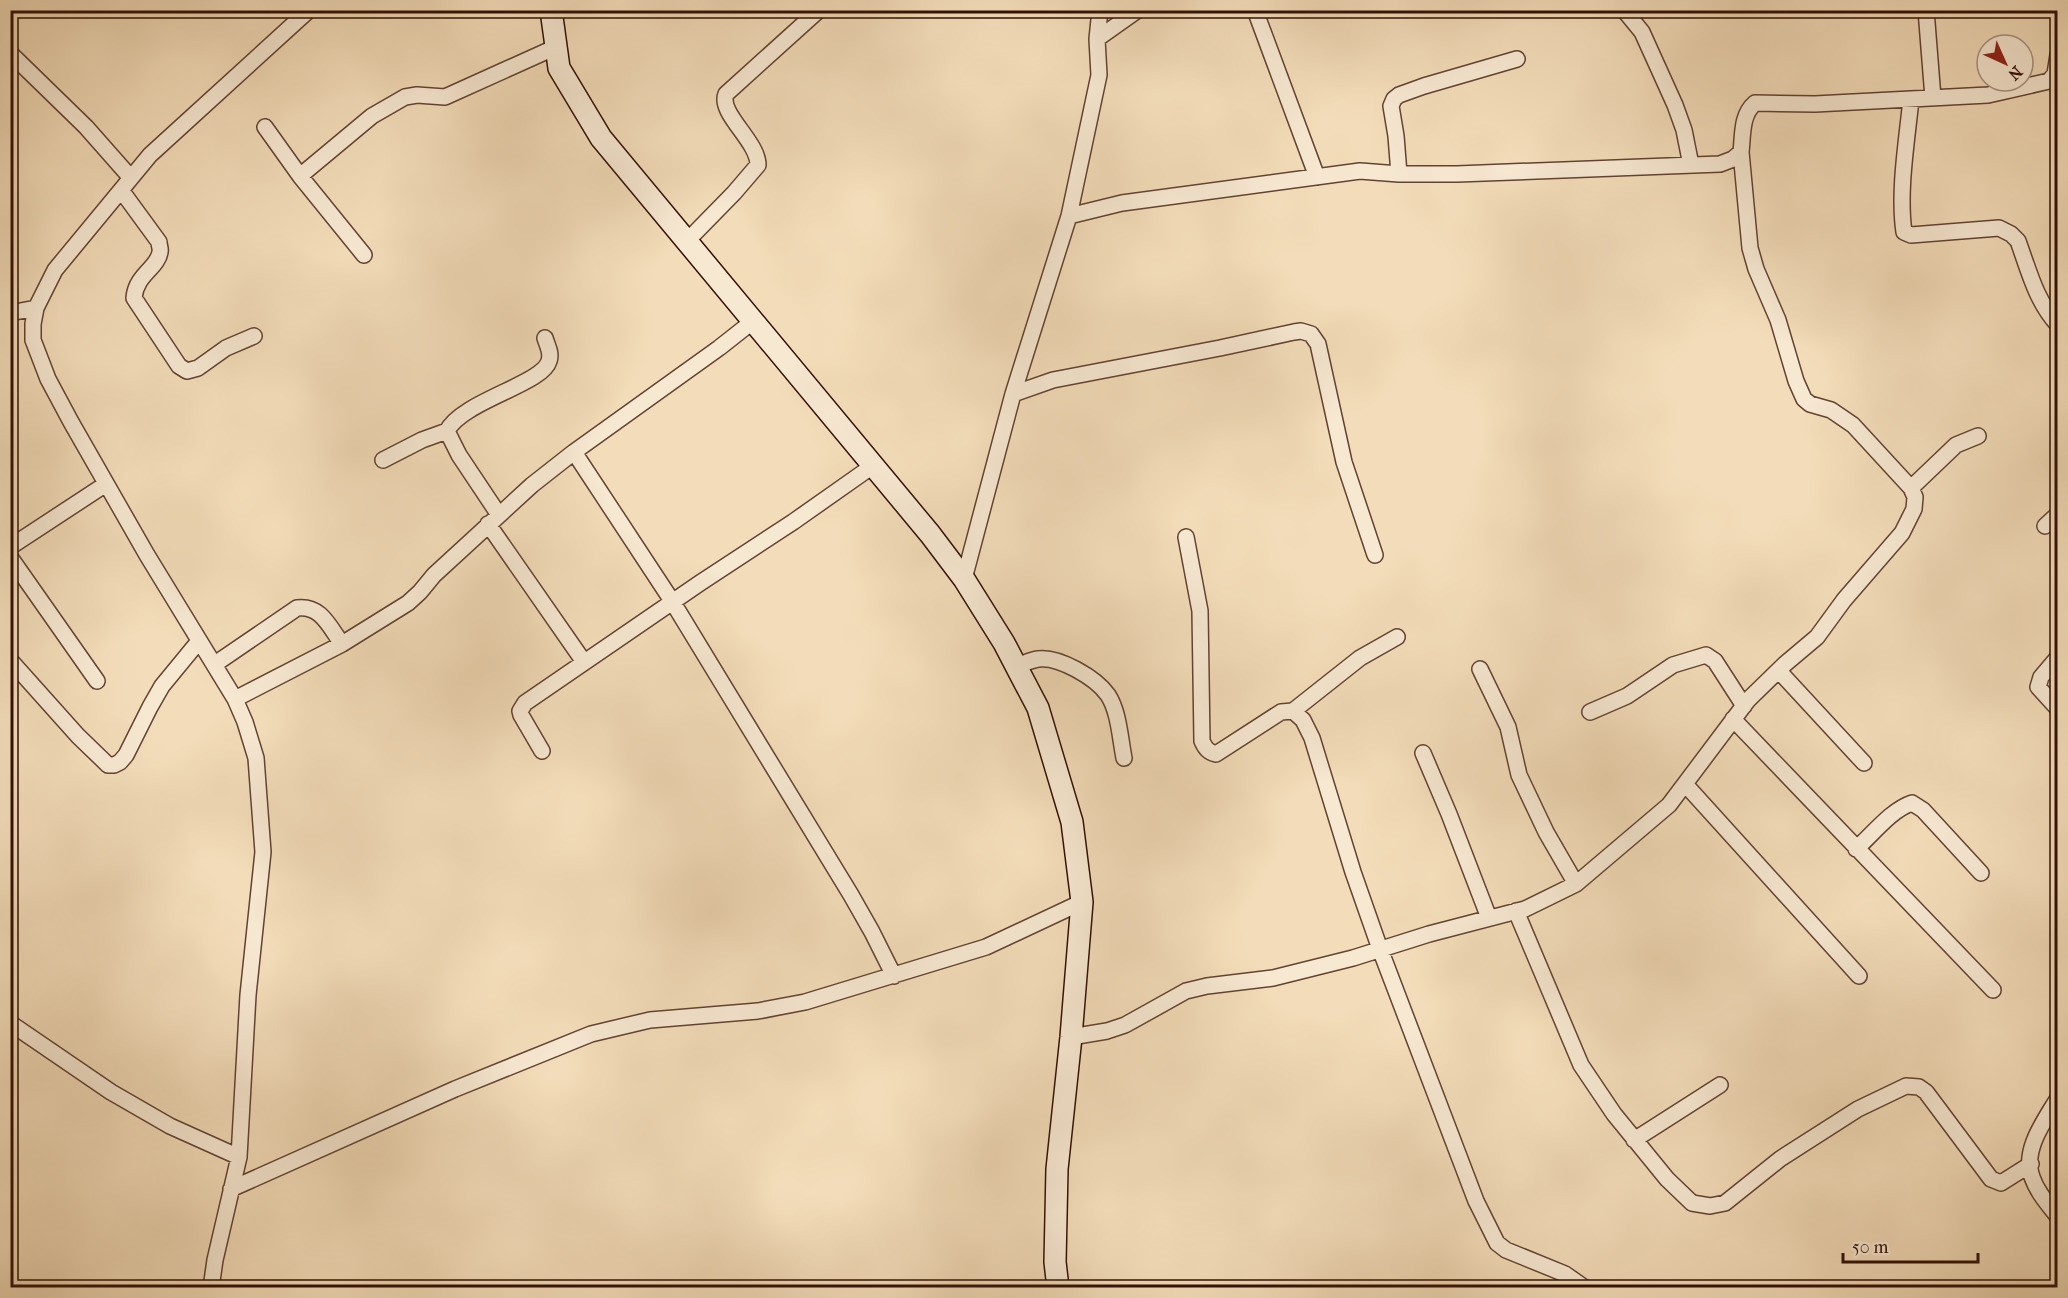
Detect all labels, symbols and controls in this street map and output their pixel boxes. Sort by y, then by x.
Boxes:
north arrow [1975,33,2035,93]
text: N [2004,62,2026,85]
scale bar [1843,1226,1978,1264]
text: 50 m [1852,1237,1889,1258]

